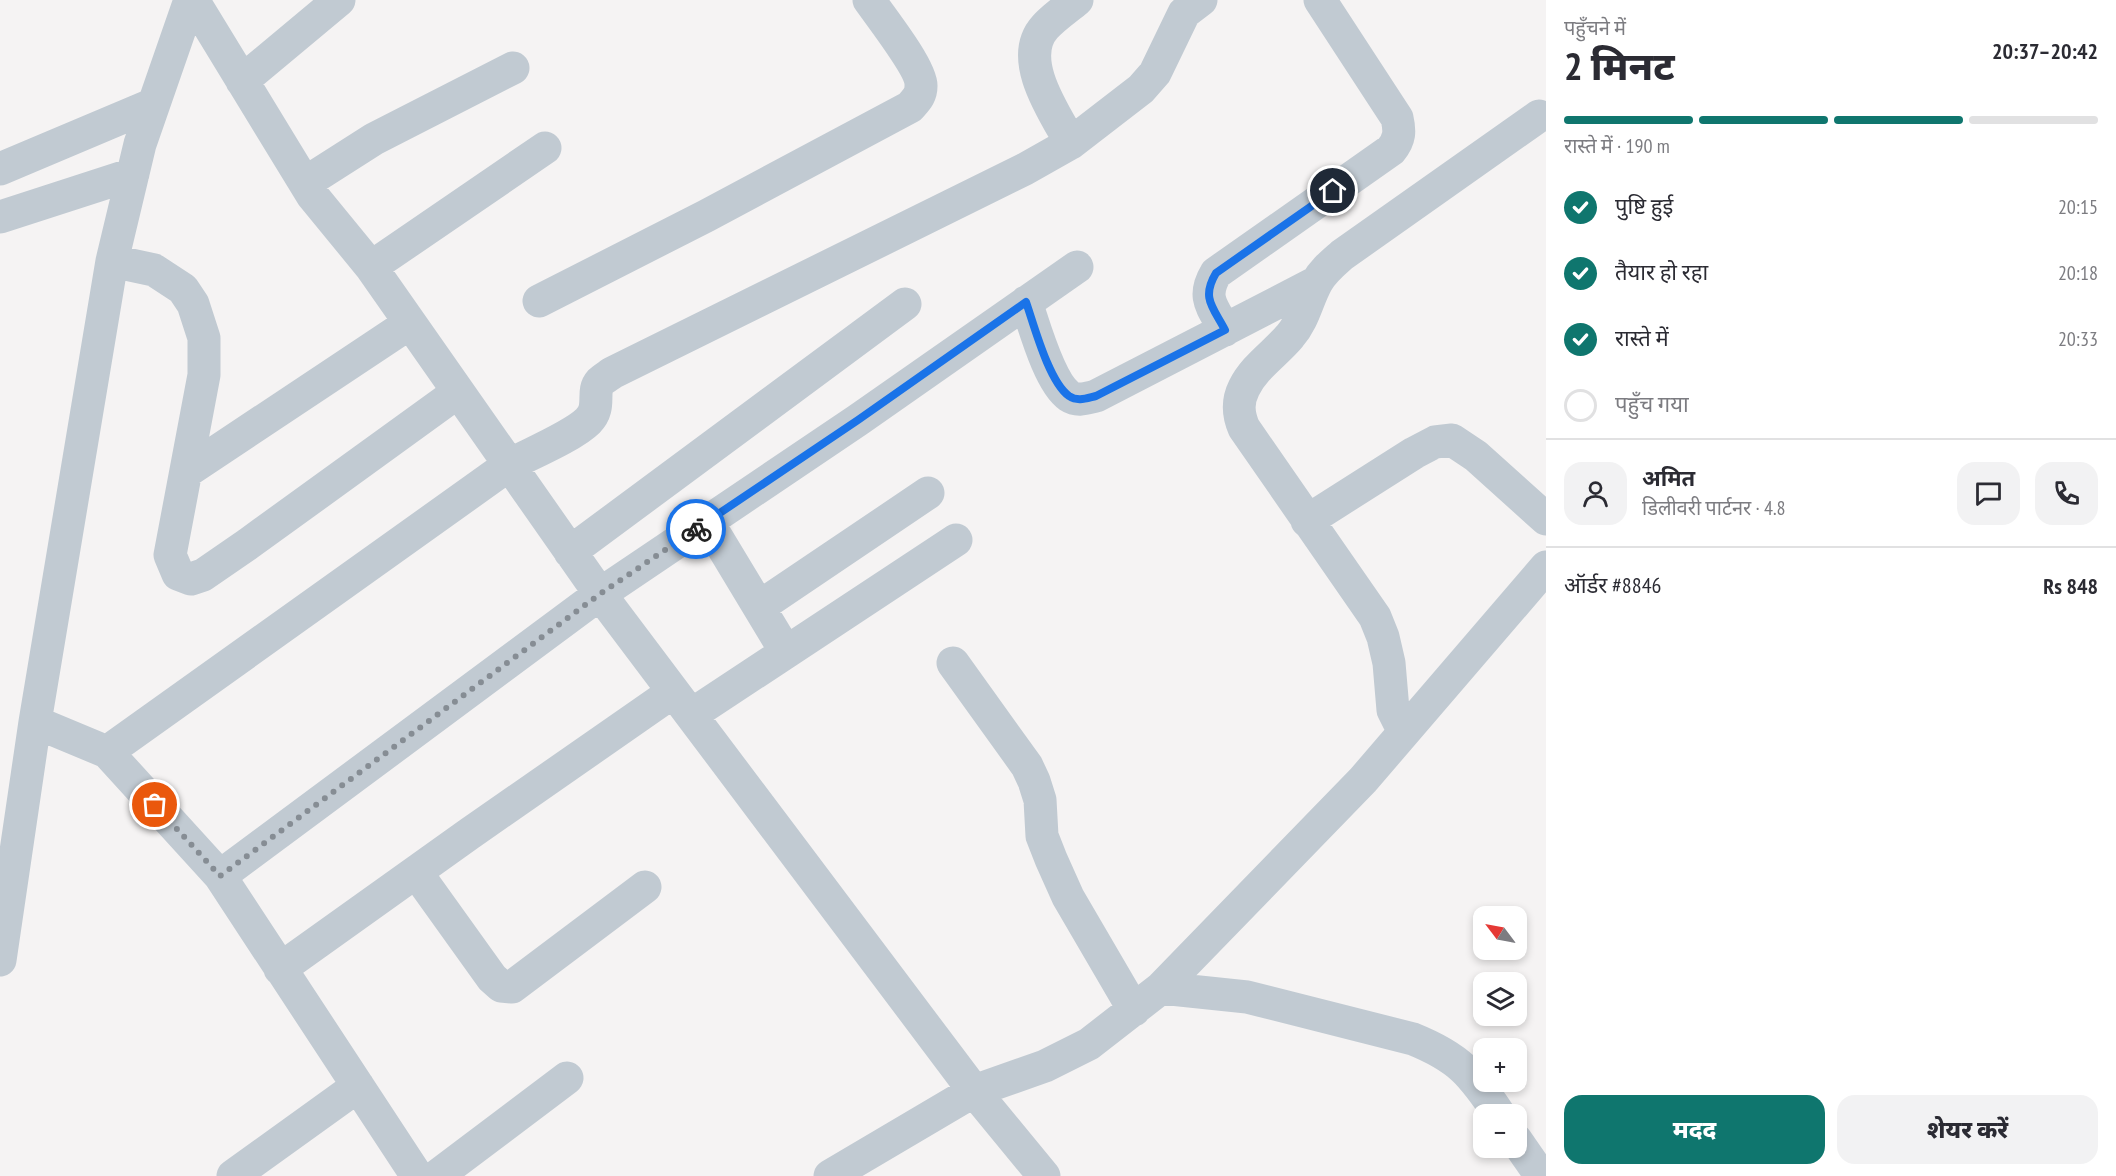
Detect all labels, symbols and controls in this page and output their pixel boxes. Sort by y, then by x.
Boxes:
text: पहुँचने में [1564,15,1626,41]
text: 20:37–20:42 [1992,37,2098,65]
text: 2 मिनट [1564,40,1675,91]
text: रास्ते में · 190 m [1564,133,1670,159]
pin [1307,165,1358,216]
icon: home [1316,174,1349,207]
icon: check [1564,191,1597,224]
text: पुष्टि हुई [1615,192,1673,220]
text: 20:15 [2058,194,2098,220]
icon: check [1564,257,1597,290]
text: तैयार हो रहा [1615,258,1708,286]
text: 20:18 [2058,260,2098,286]
icon: check [1564,323,1597,356]
text: रास्ते में [1615,324,1669,352]
text: 20:33 [2058,326,2098,352]
text: पहुँच गया [1615,390,1689,418]
button: person [1564,462,1627,525]
button: chat [1957,462,2020,525]
button: phone [2035,462,2098,525]
text: अमित [1642,464,1695,492]
text: डिलीवरी पार्टनर · 4.8 [1642,495,1786,521]
courier [666,499,726,559]
icon: bike [680,513,713,546]
text: ऑर्डर #8846 [1564,571,1661,599]
text: Rs 848 [2043,572,2098,600]
pin [129,779,180,830]
icon: bag [138,788,171,821]
north arrow [1473,906,1527,960]
map controls [1473,906,1527,1158]
button: layers [1473,972,1527,1026]
button: + [1473,1038,1527,1092]
button: मदद [1564,1095,1825,1164]
button: शेयर करें [1837,1095,2098,1164]
button: − [1473,1104,1527,1158]

